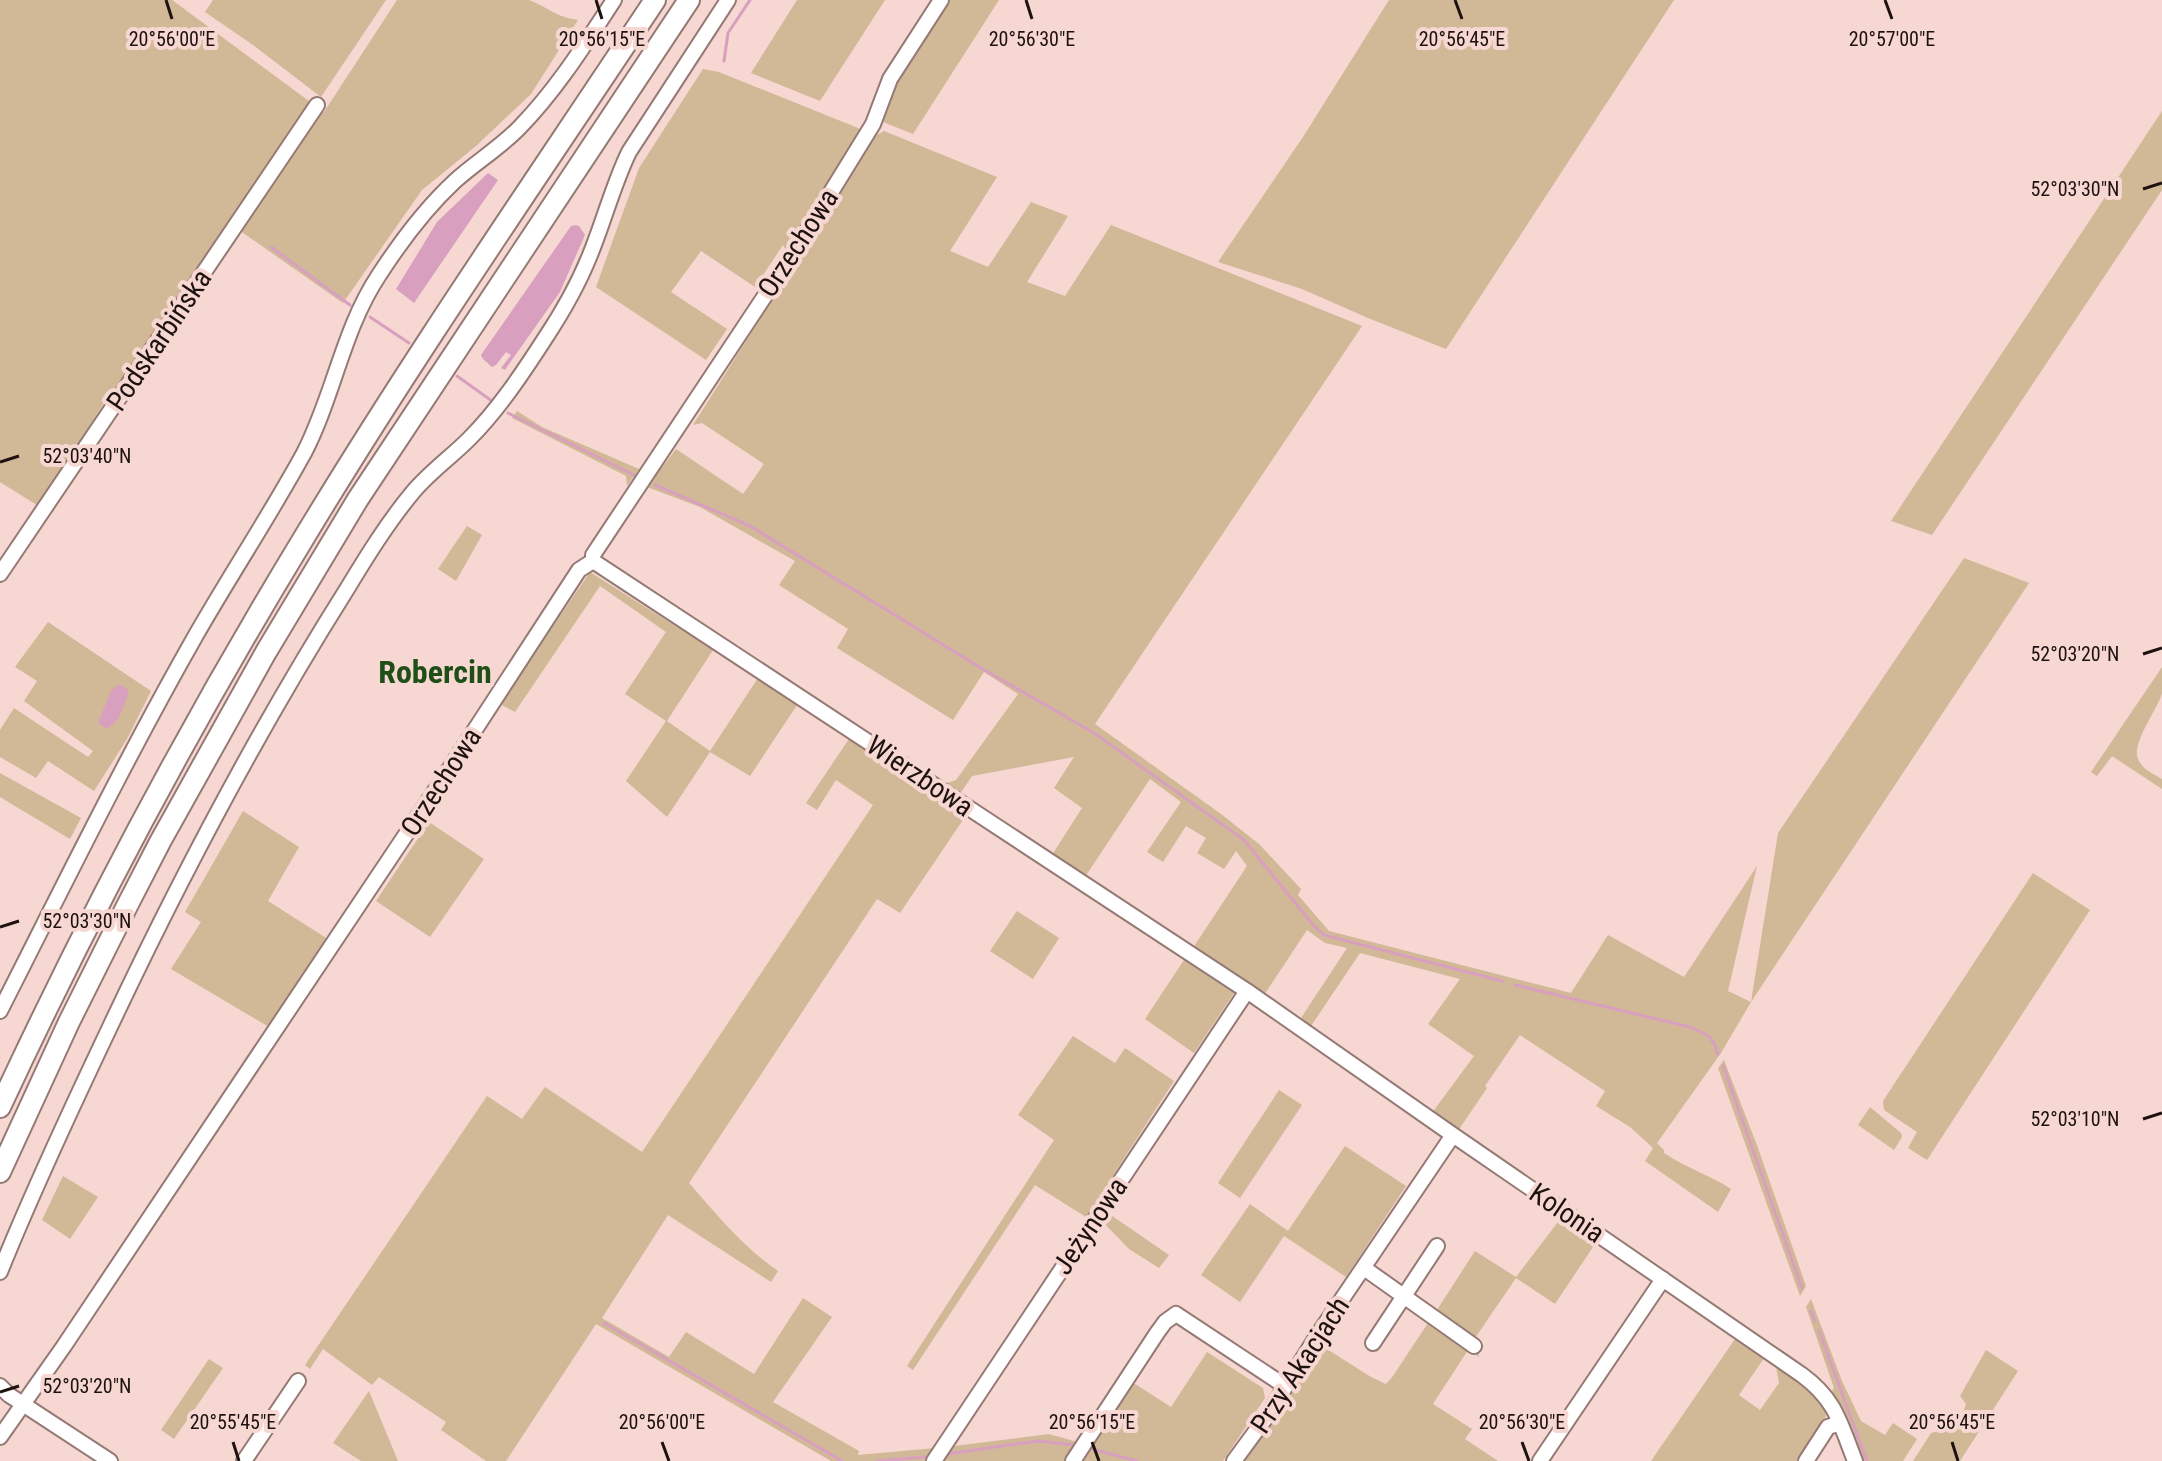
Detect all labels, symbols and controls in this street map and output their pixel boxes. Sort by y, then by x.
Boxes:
text: 20°56'00"E [129,27,215,51]
text: 20°56'15"E [559,27,645,51]
text: 20°56'30"E [989,27,1075,51]
text: 20°56'45"E [1419,27,1505,51]
text: 20°57'00"E [1849,27,1935,51]
text: 52°03'30"N [2030,177,2120,201]
street label: Orzechowa [751,183,845,303]
street label: Podskarbińska [100,263,218,417]
text: 52°03'40"N [42,444,132,468]
text: 52°03'20"N [2030,642,2120,666]
district label: Robercin [378,653,492,691]
street label: Orzechowa [394,722,488,842]
street label: Wierzbowa [861,728,979,824]
text: 52°03'30"N [42,909,132,933]
text: 52°03'10"N [2030,1107,2120,1131]
street label: Jeżynowa [1046,1171,1134,1281]
street label: Kolonia [1523,1176,1611,1250]
street label: Przy Akacjach [1244,1291,1356,1439]
text: 52°03'20"N [42,1374,132,1398]
text: 20°55'45"E [190,1410,276,1434]
text: 20°56'00"E [619,1410,705,1434]
text: 20°56'15"E [1049,1410,1135,1434]
text: 20°56'30"E [1479,1410,1565,1434]
text: 20°56'45"E [1909,1410,1995,1434]

